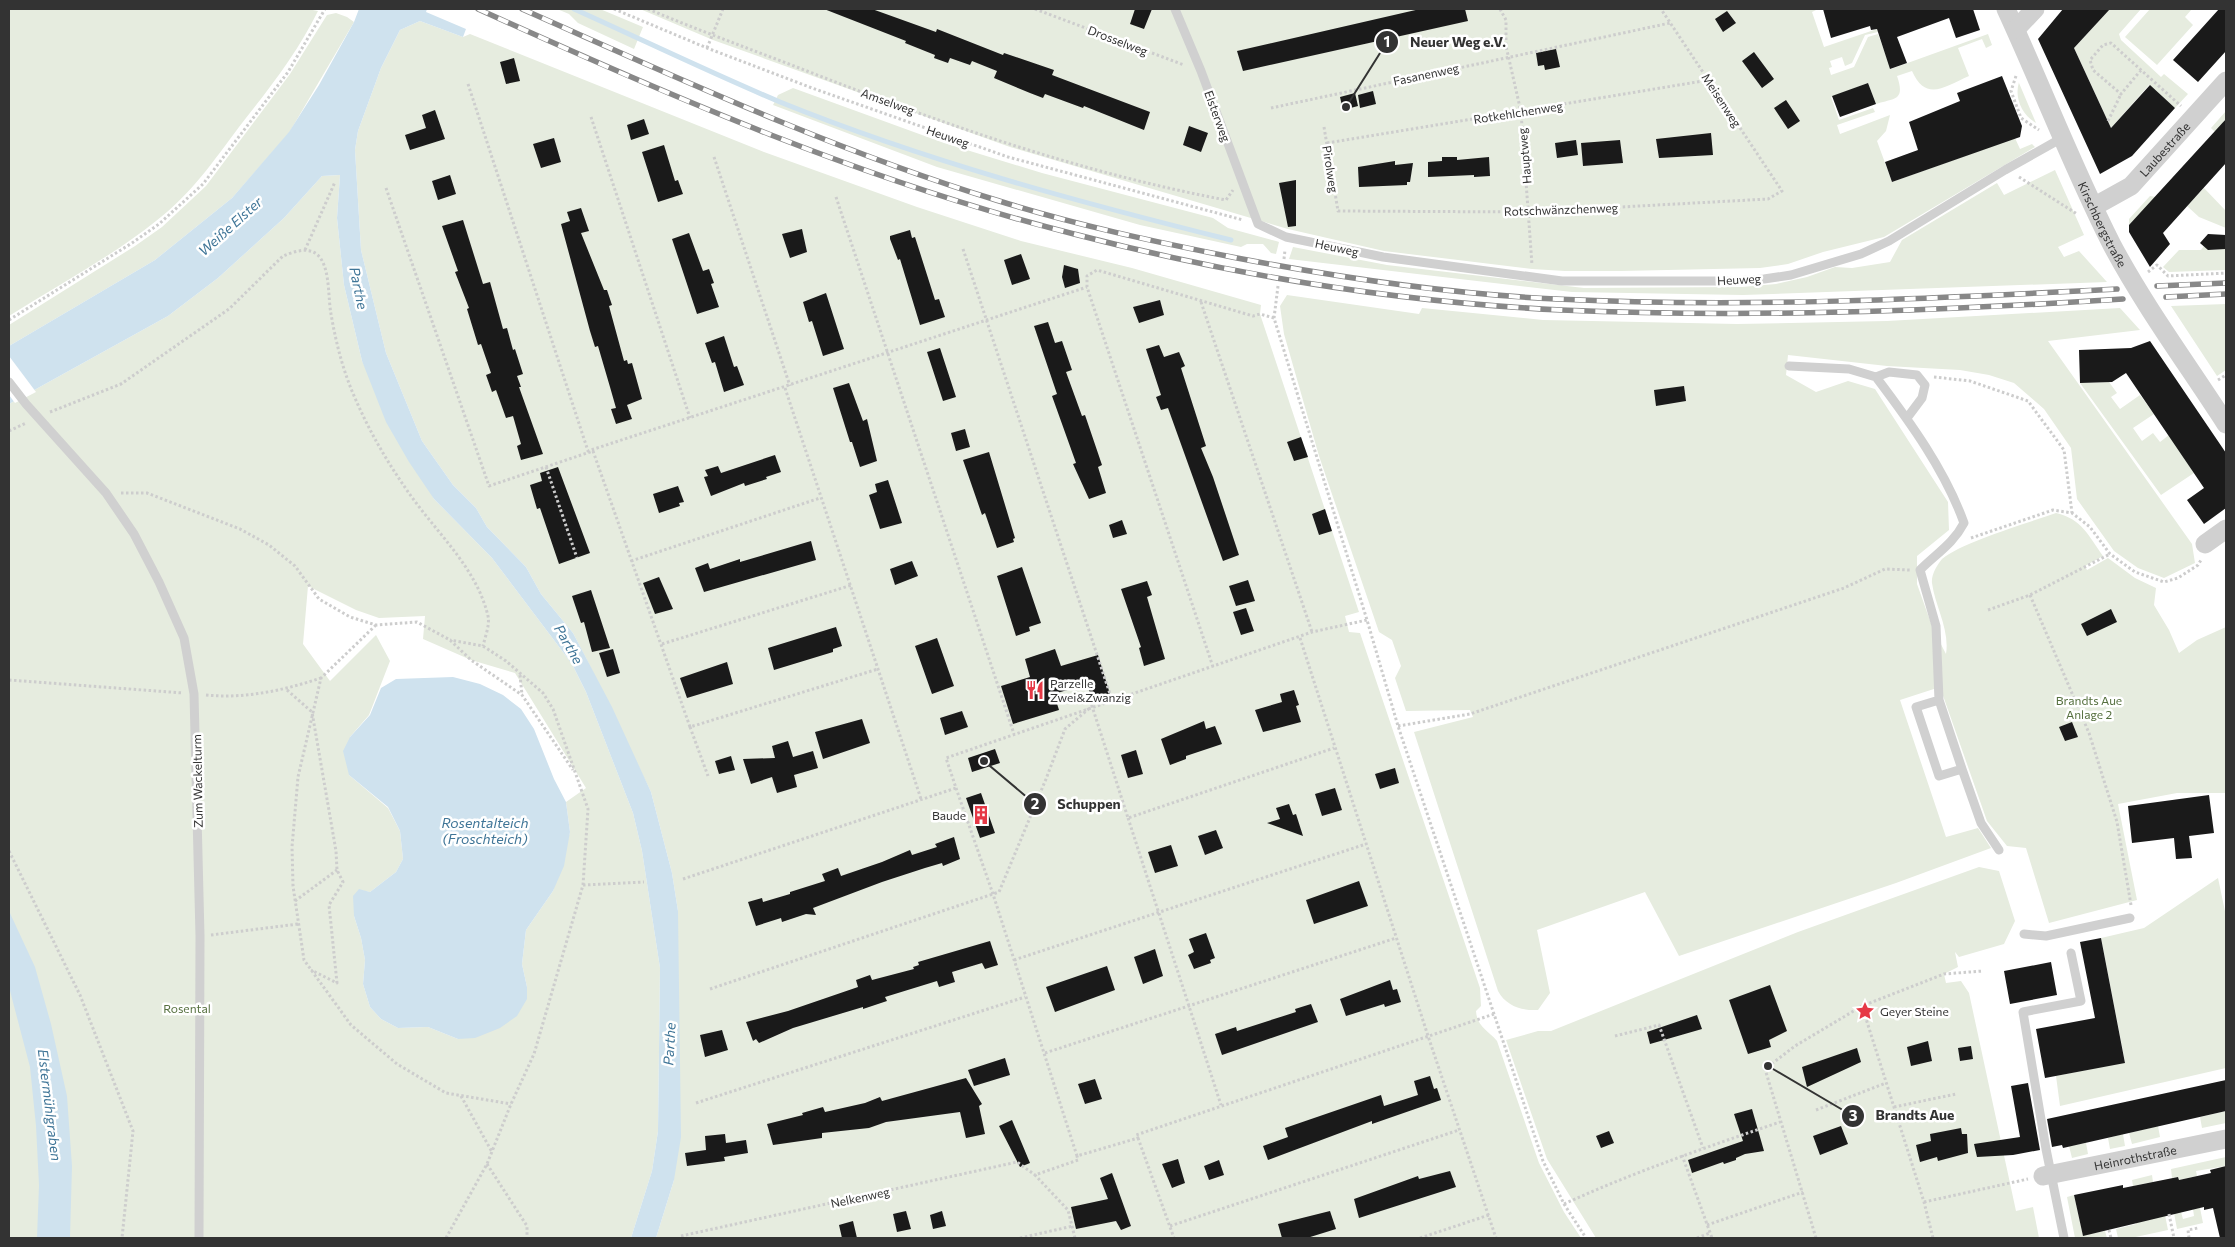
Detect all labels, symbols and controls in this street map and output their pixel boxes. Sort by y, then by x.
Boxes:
street label: Drosselweg [1086,22,1150,58]
callout: Neuer Weg e.V. [1375,27,1516,56]
text: 1 [1384,32,1390,50]
text: Neuer Weg e.V. [1410,33,1506,50]
street label: Fasanenweg [1392,60,1461,88]
street label: Meisenweg [1699,70,1745,130]
street label: Amselweg [859,85,917,117]
street label: Elsterweg [1202,88,1234,144]
street label: Rotkehlchenweg [1472,98,1564,126]
street label: Laubestraße [2136,119,2193,179]
street label: Heuweg [925,122,972,150]
street label: Hauptweg [1515,127,1533,185]
street label: Pirolweg [1320,144,1342,194]
street label: Kirschbergstraße [2076,179,2130,270]
water label: Weiße Elster [195,193,266,259]
street label: Rotschwänzchenweg [1504,200,1619,218]
street label: Heuweg [1314,236,1361,259]
water label: Parthe [346,265,372,311]
street label: Heuweg [1717,271,1762,287]
water label: Parthe [551,621,587,667]
place label: Parzelle Zwei&Zwanzig [1050,676,1131,704]
restaurant icon: Parzelle Zwei&Zwanzig [1024,679,1046,701]
park label: Brandts Aue Anlage 2 [2056,693,2122,721]
street label: Zum Wackelturm [189,734,205,828]
callout: Schuppen [1022,789,1130,818]
text: 2 [1031,794,1039,812]
text: Schuppen [1057,795,1121,812]
building icon: Baude [970,804,992,826]
place label: Baude [932,808,966,822]
water label: Rosentalteich (Froschteich) [441,814,529,847]
place icon: Geyer Steine [1854,1000,1876,1022]
park label: Rosental [163,1001,211,1015]
place label: Geyer Steine [1880,1004,1949,1018]
water label: Parthe [659,1022,679,1066]
water label: Elstermühlgraben [35,1048,65,1162]
callout: Brandts Aue [1841,1101,1965,1130]
text: 3 [1849,1106,1858,1124]
text: Brandts Aue [1876,1106,1954,1123]
street label: Heinrothstraße [2093,1142,2178,1173]
street label: Nelkenweg [829,1184,891,1210]

